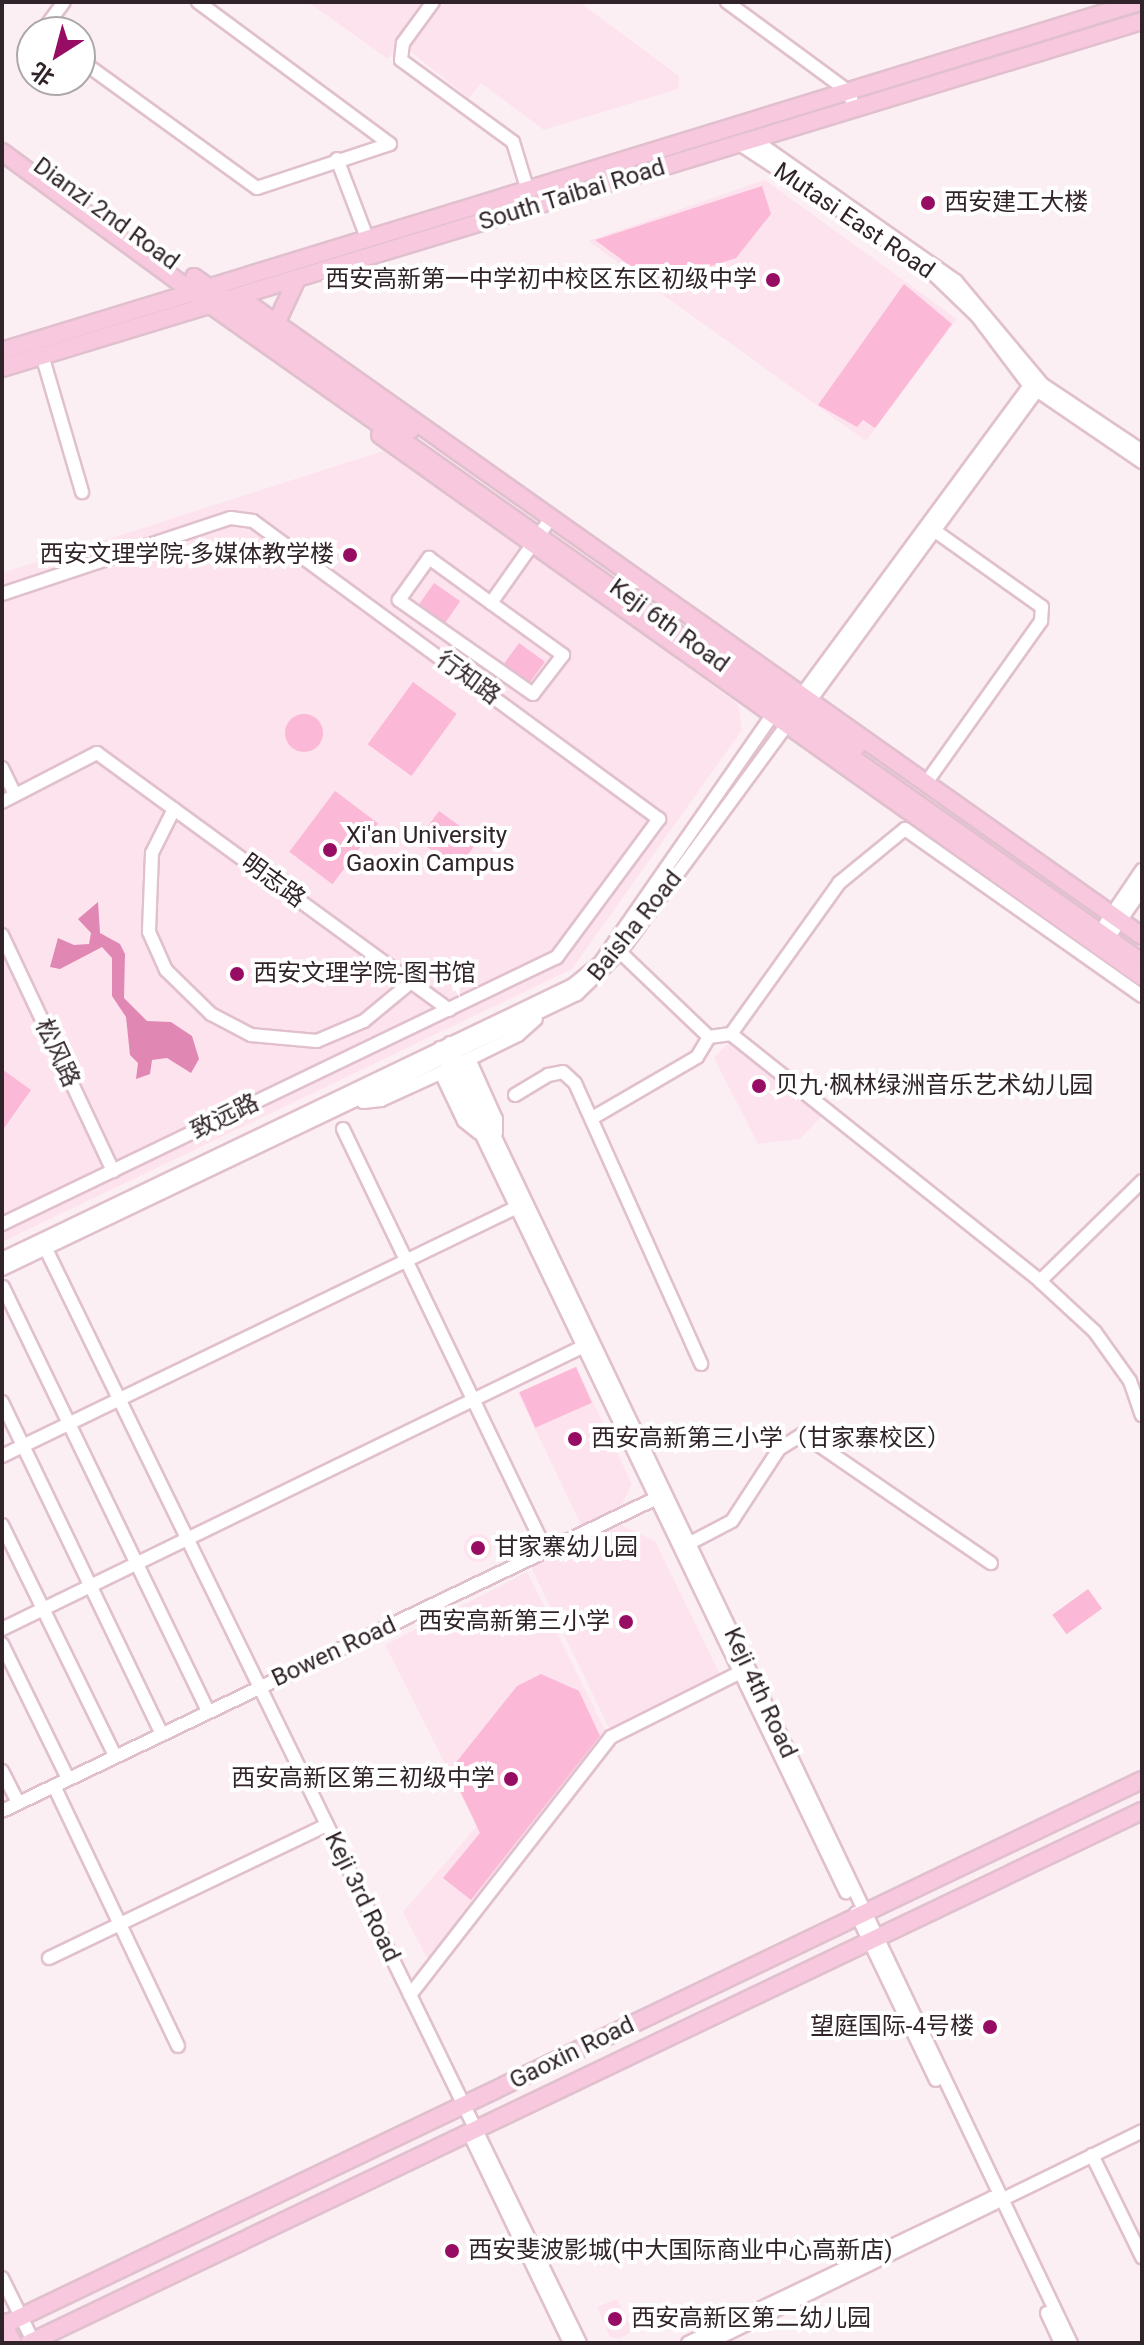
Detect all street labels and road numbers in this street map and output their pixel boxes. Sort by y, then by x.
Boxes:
street label: Dianzi 2nd Road [28,152,184,276]
street label: South Taibai Road [475,153,669,237]
street label: Mutasi East Road [768,157,940,285]
street label: Keji 6th Road [604,573,734,679]
street label: 行知路 [430,645,506,711]
street label: 明志路 [235,848,311,914]
street label: Baisha Road [582,865,688,987]
street label: 松风路 [29,1014,85,1092]
street label: 致远路 [186,1088,264,1146]
street label: Bowen Road [267,1611,401,1693]
street label: Keji 4th Road [717,1623,803,1763]
street label: Keji 3rd Road [318,1827,406,1967]
street label: Gaoxin Road [505,2010,639,2096]

